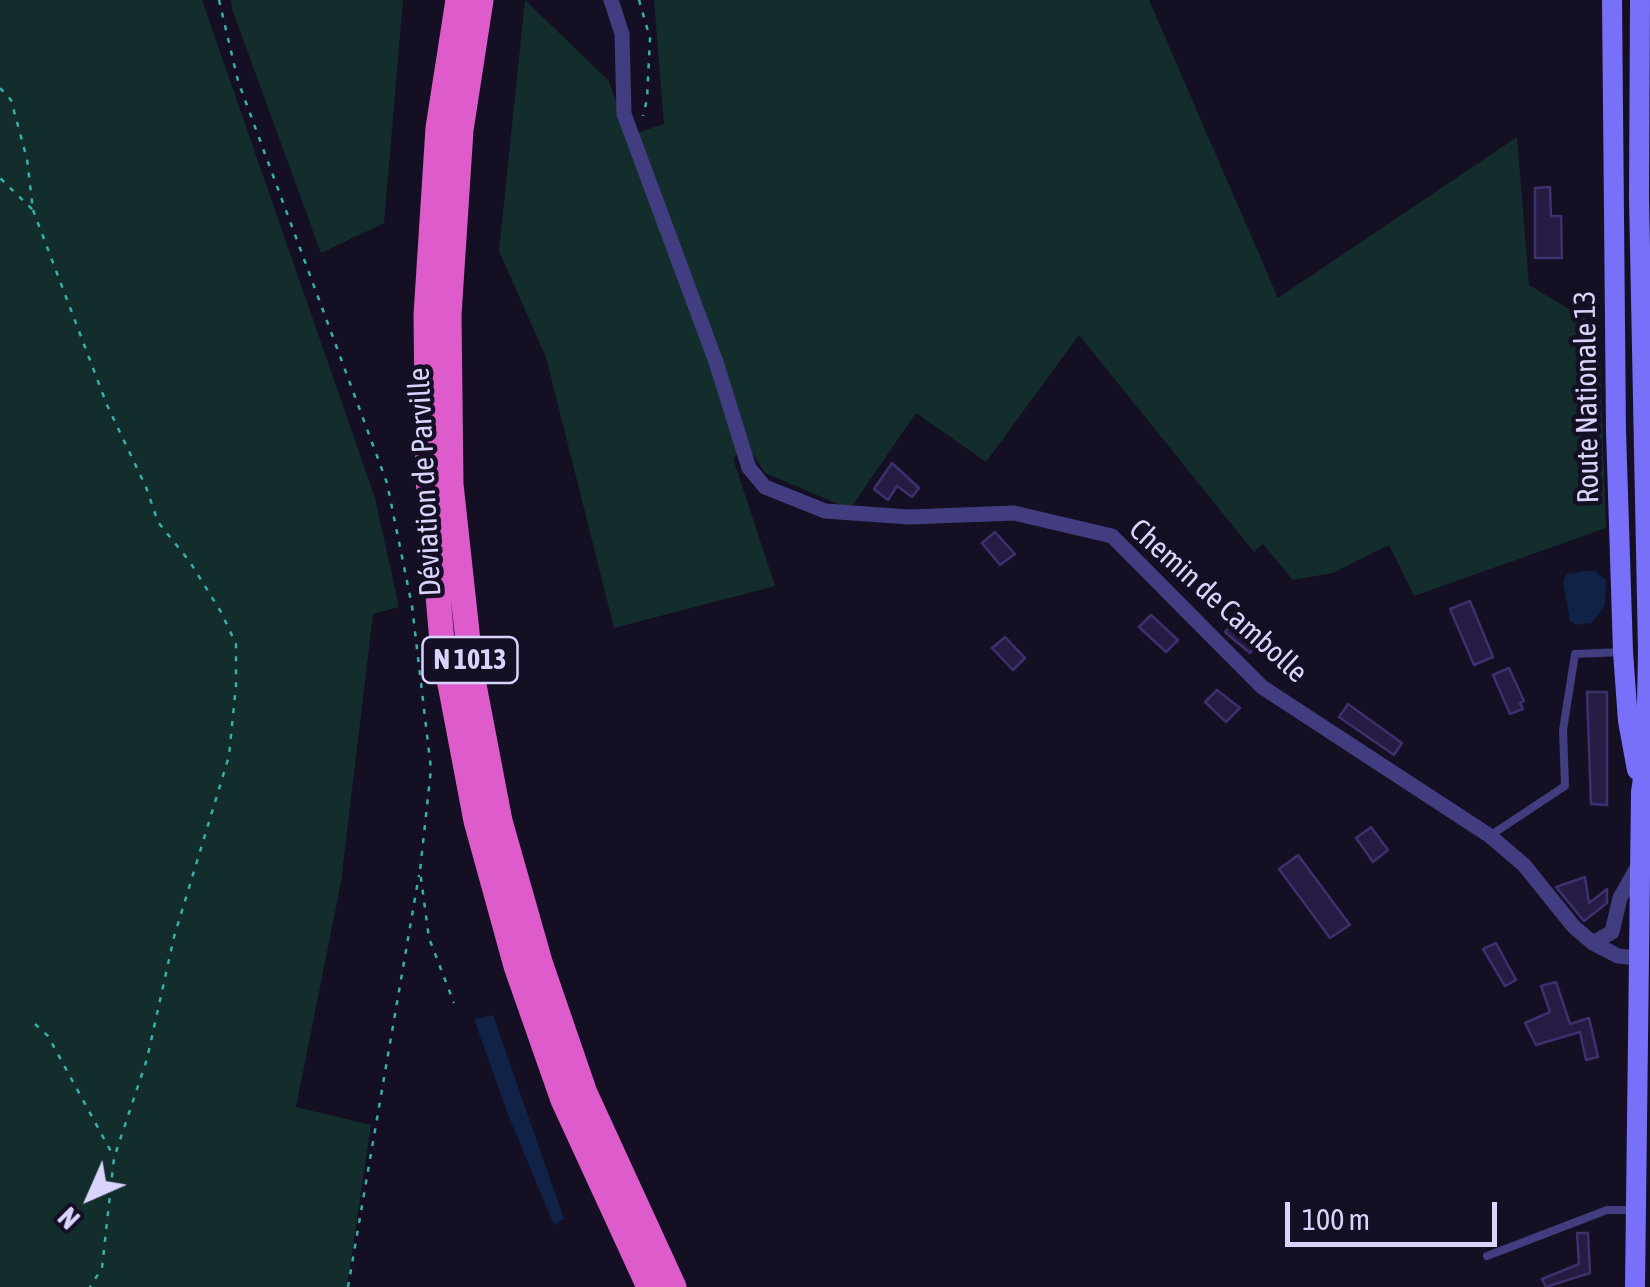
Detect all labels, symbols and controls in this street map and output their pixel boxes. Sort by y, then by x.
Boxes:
street label: Route Nationale 13 [1567,290,1607,504]
street label: Déviation de Parville [401,367,449,597]
street label: Chemin de Cambolle [1121,512,1315,690]
road number: N 1013 [422,637,518,683]
north arrow [40,1147,140,1247]
scale bar [1290,1182,1502,1244]
text: N [52,1201,86,1235]
text: 100 m [1302,1202,1370,1236]

